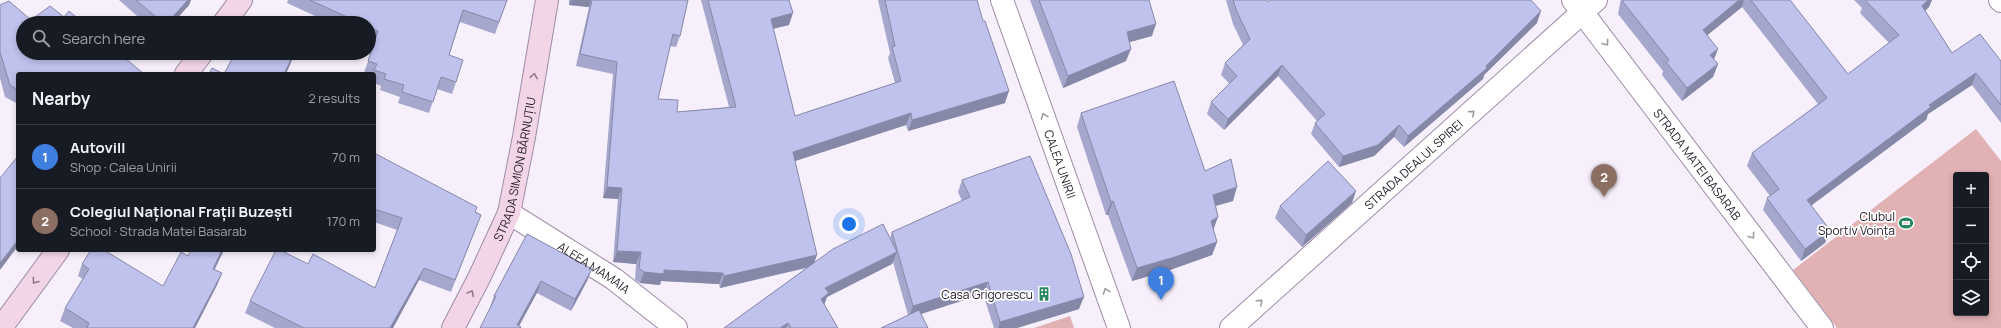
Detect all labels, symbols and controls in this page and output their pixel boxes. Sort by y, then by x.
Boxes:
search box [16,16,376,60]
icon: search [30,27,52,49]
text: Search here [62,28,145,49]
one-way arrow [1602,38,1609,45]
one-way arrow [529,73,538,79]
text: Nearby [32,87,90,110]
text: 2 results [308,89,360,107]
street label: STRADA SIMION BĂRNUȚIU [489,96,539,244]
street label: STRADA MATEI BASARAB [1650,105,1745,223]
one-way arrow [1467,110,1475,117]
one-way arrow [1040,113,1048,120]
street label: STRADA DEALUL SPIREI [1360,115,1466,213]
street label: CALEA UNIRII [1040,127,1080,200]
text: Autovill [70,137,125,158]
text: 1 [42,148,48,166]
text: 70 m [332,148,360,166]
text: Shop · Calea Unirii [70,158,177,176]
pin: 2 [1591,164,1617,197]
map controls [1953,172,1989,316]
button: + [1953,172,1989,208]
text: Colegiul Național Frații Buzești [70,201,293,222]
place label: Clubul Sportiv Voința [1818,208,1895,239]
button: − [1953,208,1989,244]
text: 2 [41,212,49,230]
text: 170 m [327,212,360,230]
your location [839,214,859,234]
sports icon: Clubul Sportiv Voința [1898,215,1914,231]
text: School · Strada Matei Basarab [70,222,247,240]
one-way arrow [1747,231,1754,238]
street label: ALEEA MAMAIA [555,237,634,297]
button: locate [1953,244,1989,280]
pin: 1 [1148,267,1174,300]
one-way arrow [32,277,39,284]
button: layers [1953,280,1989,316]
place label: Casa Grigorescu [941,286,1033,303]
building icon: Casa Grigorescu [1036,286,1052,302]
one-way arrow [1103,288,1111,295]
one-way arrow [466,290,473,298]
one-way arrow [1256,300,1263,307]

